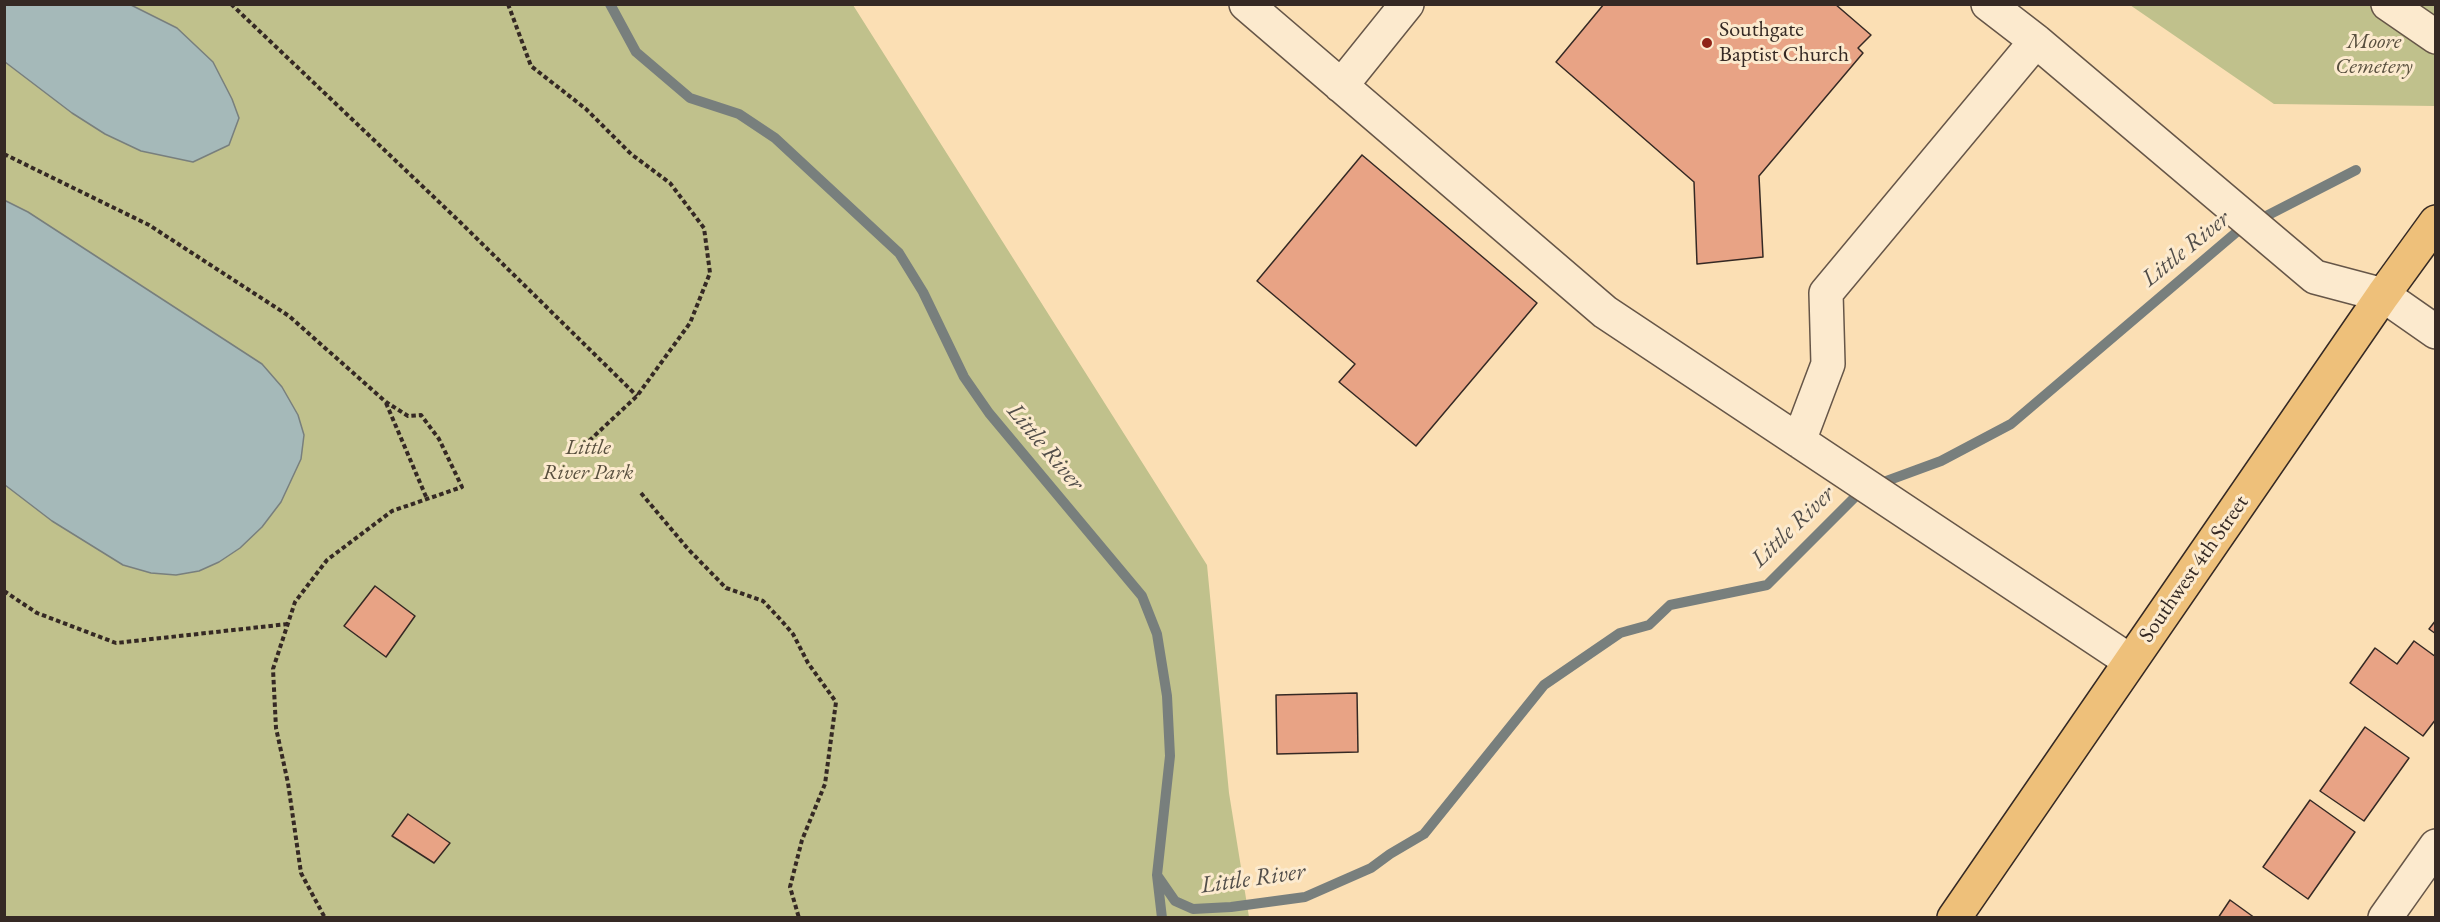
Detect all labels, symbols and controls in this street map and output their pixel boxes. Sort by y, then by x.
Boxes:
place label: Southgate Baptist Church [1719,17,1849,68]
park label: Moore Cemetery [2335,29,2413,80]
marker: Southgate Baptist Church [1700,36,1714,50]
water label: Little River [2136,205,2236,293]
water label: Little River [1000,397,1090,497]
park label: Little River Park [542,435,634,487]
water label: Little River [1745,480,1841,574]
street label: Southwest 4th Street [2133,490,2255,648]
water label: Little River [1199,857,1307,901]

